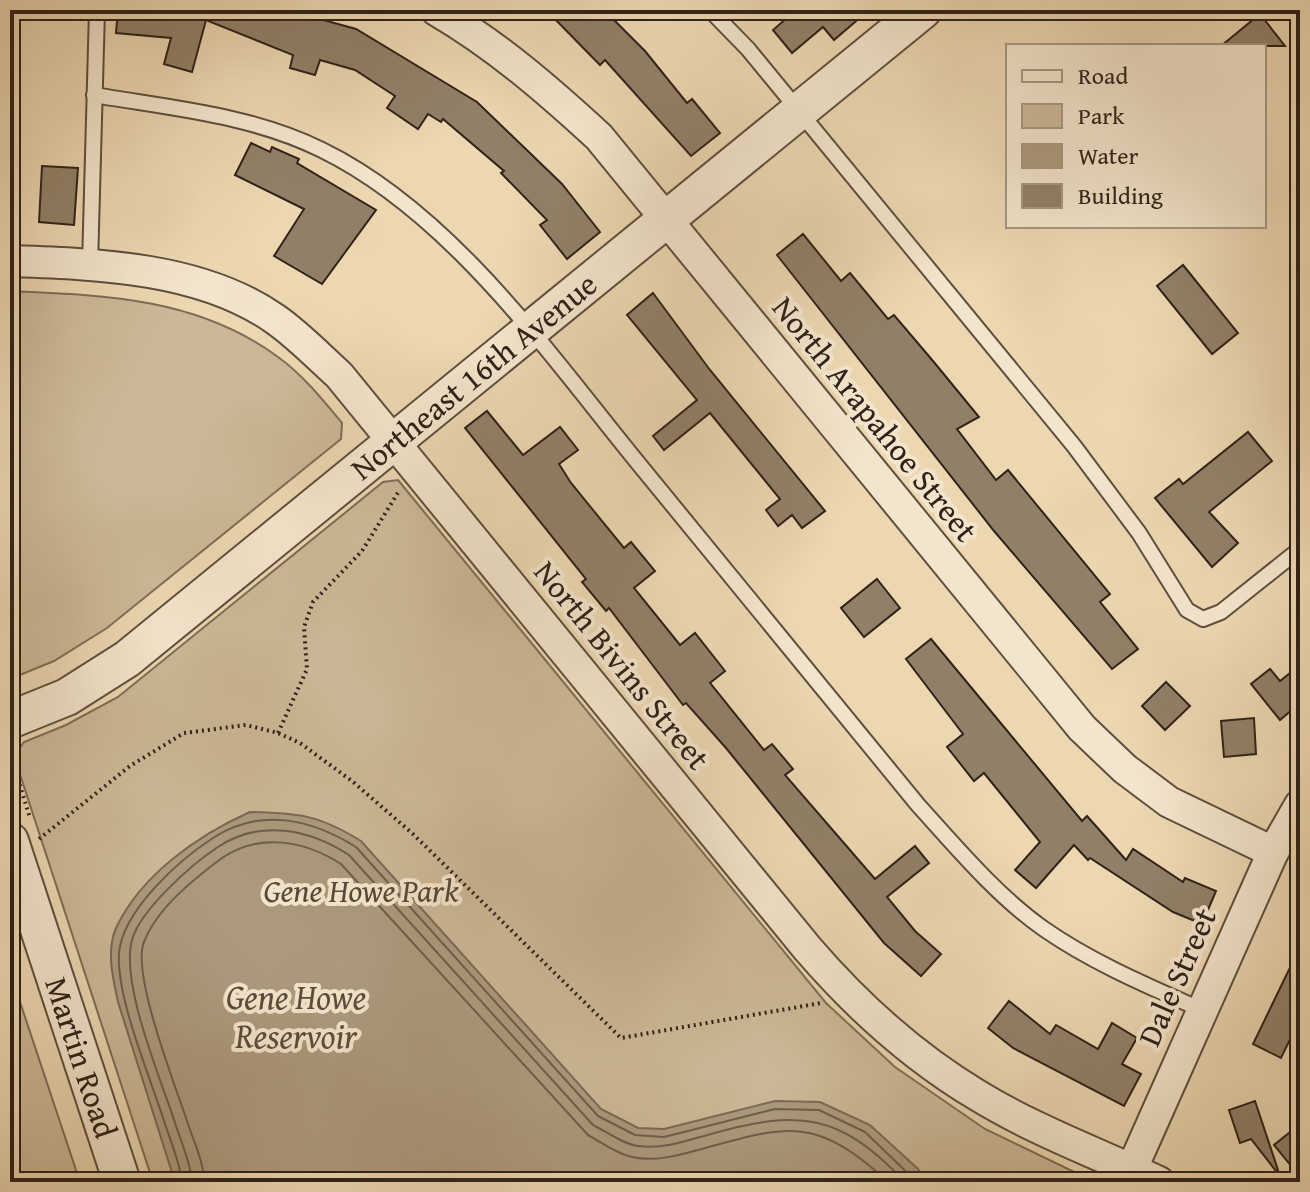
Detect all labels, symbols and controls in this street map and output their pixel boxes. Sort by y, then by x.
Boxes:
legend [1006,44,1266,228]
text: Road [1078,58,1128,93]
text: Park [1078,98,1125,133]
text: Water [1078,138,1139,173]
text: Building [1078,178,1163,213]
street label: Northeast 16th Avenue [340,261,607,491]
street label: North Arapahoe Street [762,286,989,552]
street label: North Bivins Street [523,550,722,780]
park label: Gene Howe Park [263,867,459,914]
street label: Dale Street [1125,900,1228,1053]
street label: Martin Road [33,971,130,1144]
water label: Gene Howe Reservoir [226,972,366,1060]

